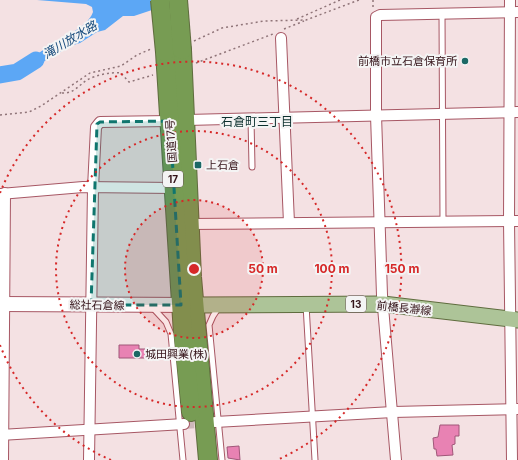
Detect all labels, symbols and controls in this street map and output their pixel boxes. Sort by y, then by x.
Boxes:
water label: 滝川放水路 [40,17,100,61]
place label: 前橋市立石倉保育所 [358,54,458,68]
marker: 前橋市立石倉保育所 [460,56,470,66]
district label: 石倉町三丁目 [221,114,293,129]
street label: 国道17号 [162,119,180,163]
place label: 上石倉 [206,158,239,172]
marker: 上石倉 [193,160,203,170]
road number: 17 [163,171,183,187]
text: 50 m [248,261,278,276]
text: 100 m [314,261,350,276]
text: 150 m [385,261,419,276]
centre of rings [187,262,201,276]
road number: 13 [346,296,366,312]
street label: 総社石倉線 [69,298,125,312]
street label: 前橋長瀞線 [376,298,432,318]
place label: 城田興業(株) [145,347,208,361]
marker: 城田興業(株) [132,349,142,359]

